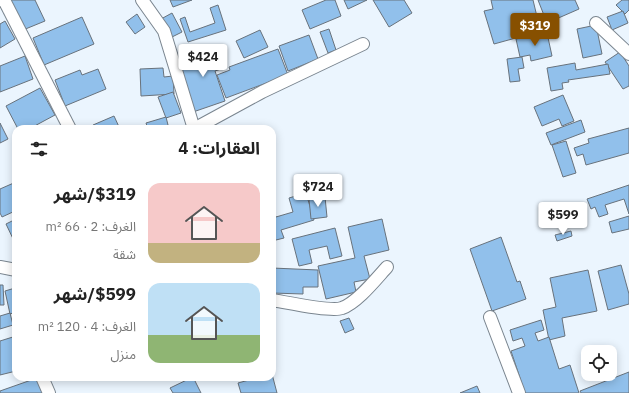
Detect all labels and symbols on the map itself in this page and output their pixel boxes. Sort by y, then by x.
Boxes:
pin: $319 [511,13,559,47]
pin: $424 [179,44,227,78]
pin: $724 [294,174,342,208]
pin: $599 [539,202,587,236]

